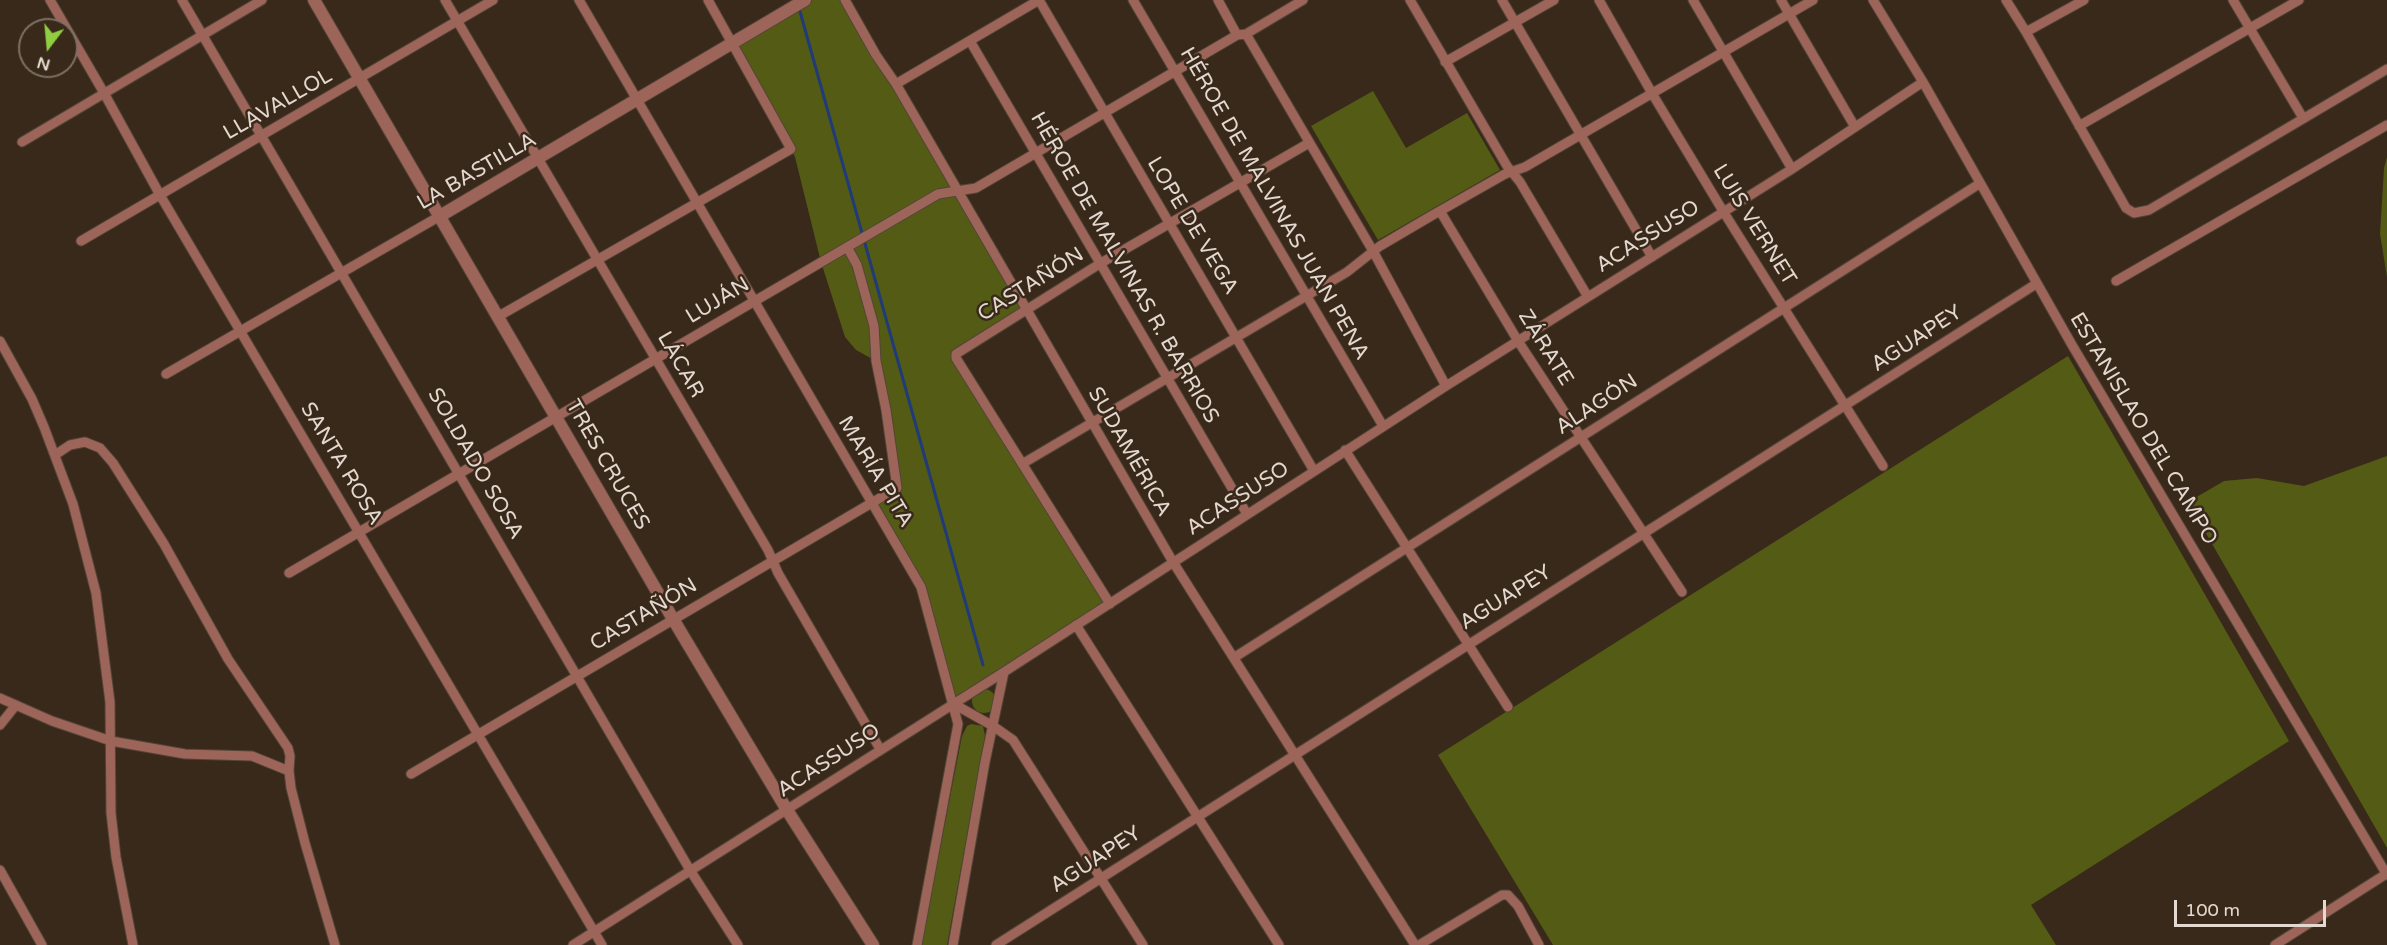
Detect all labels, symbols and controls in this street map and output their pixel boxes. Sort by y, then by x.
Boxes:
north arrow [18,18,78,78]
street label: HÉROE DE MALVINAS JUAN PENA [1174,43,1374,365]
text: N [35,52,53,75]
street label: LLAVALLOL [219,64,337,146]
street label: HÉROE DE MALVINAS R. BARRIOS [1024,108,1224,428]
street label: LA BASTILLA [413,128,541,216]
street label: LOPE DE VEGA [1141,153,1243,299]
street label: LUIS VERNET [1707,160,1801,290]
street label: ACASSUSO [1592,195,1704,279]
street label: CASTAÑÓN [973,242,1089,328]
street label: LUJÁN [682,272,754,330]
street label: AGUAPEY [1867,300,1967,378]
street label: ZÁRATE [1512,305,1578,391]
street label: ESTANISLAO DEL CAMPO [2064,308,2222,550]
street label: LÁCAR [651,327,709,403]
street label: ALAGÓN [1551,369,1643,441]
street label: SUDAMÉRICA [1082,383,1176,521]
street label: SOLDADO SOSA [422,384,528,544]
street label: TRES CRUCES [560,396,654,534]
street label: SANTA ROSA [294,398,388,530]
street label: MARÍA PITA [832,412,918,532]
street label: ACASSUSO [1182,456,1294,542]
street label: AGUAPEY [1455,560,1557,636]
street label: CASTAÑÓN [586,573,702,657]
street label: ACASSUSO [773,718,885,804]
street label: AGUAPEY [1046,821,1146,899]
scale bar [2177,888,2328,926]
text: 100 m [2185,899,2240,921]

